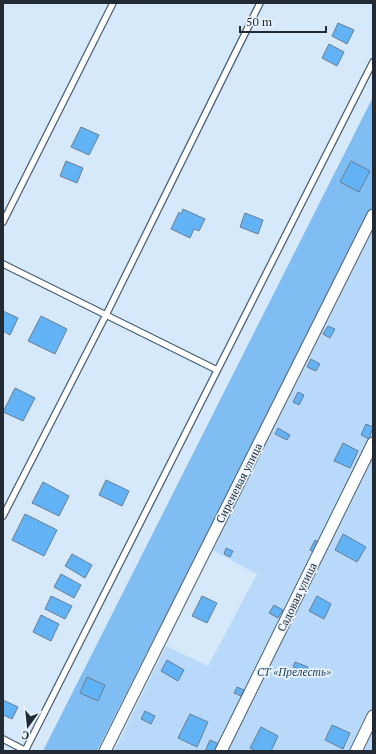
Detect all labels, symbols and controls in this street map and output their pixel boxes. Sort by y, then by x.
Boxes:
scale bar [240,8,326,34]
text: 50 m [246,14,273,29]
street label: Сиреневая улица [213,440,265,525]
street label: Садовая улица [274,560,320,634]
park label: СТ «Прелесть» [257,665,331,679]
north arrow [8,706,48,746]
text: С [20,728,31,743]

